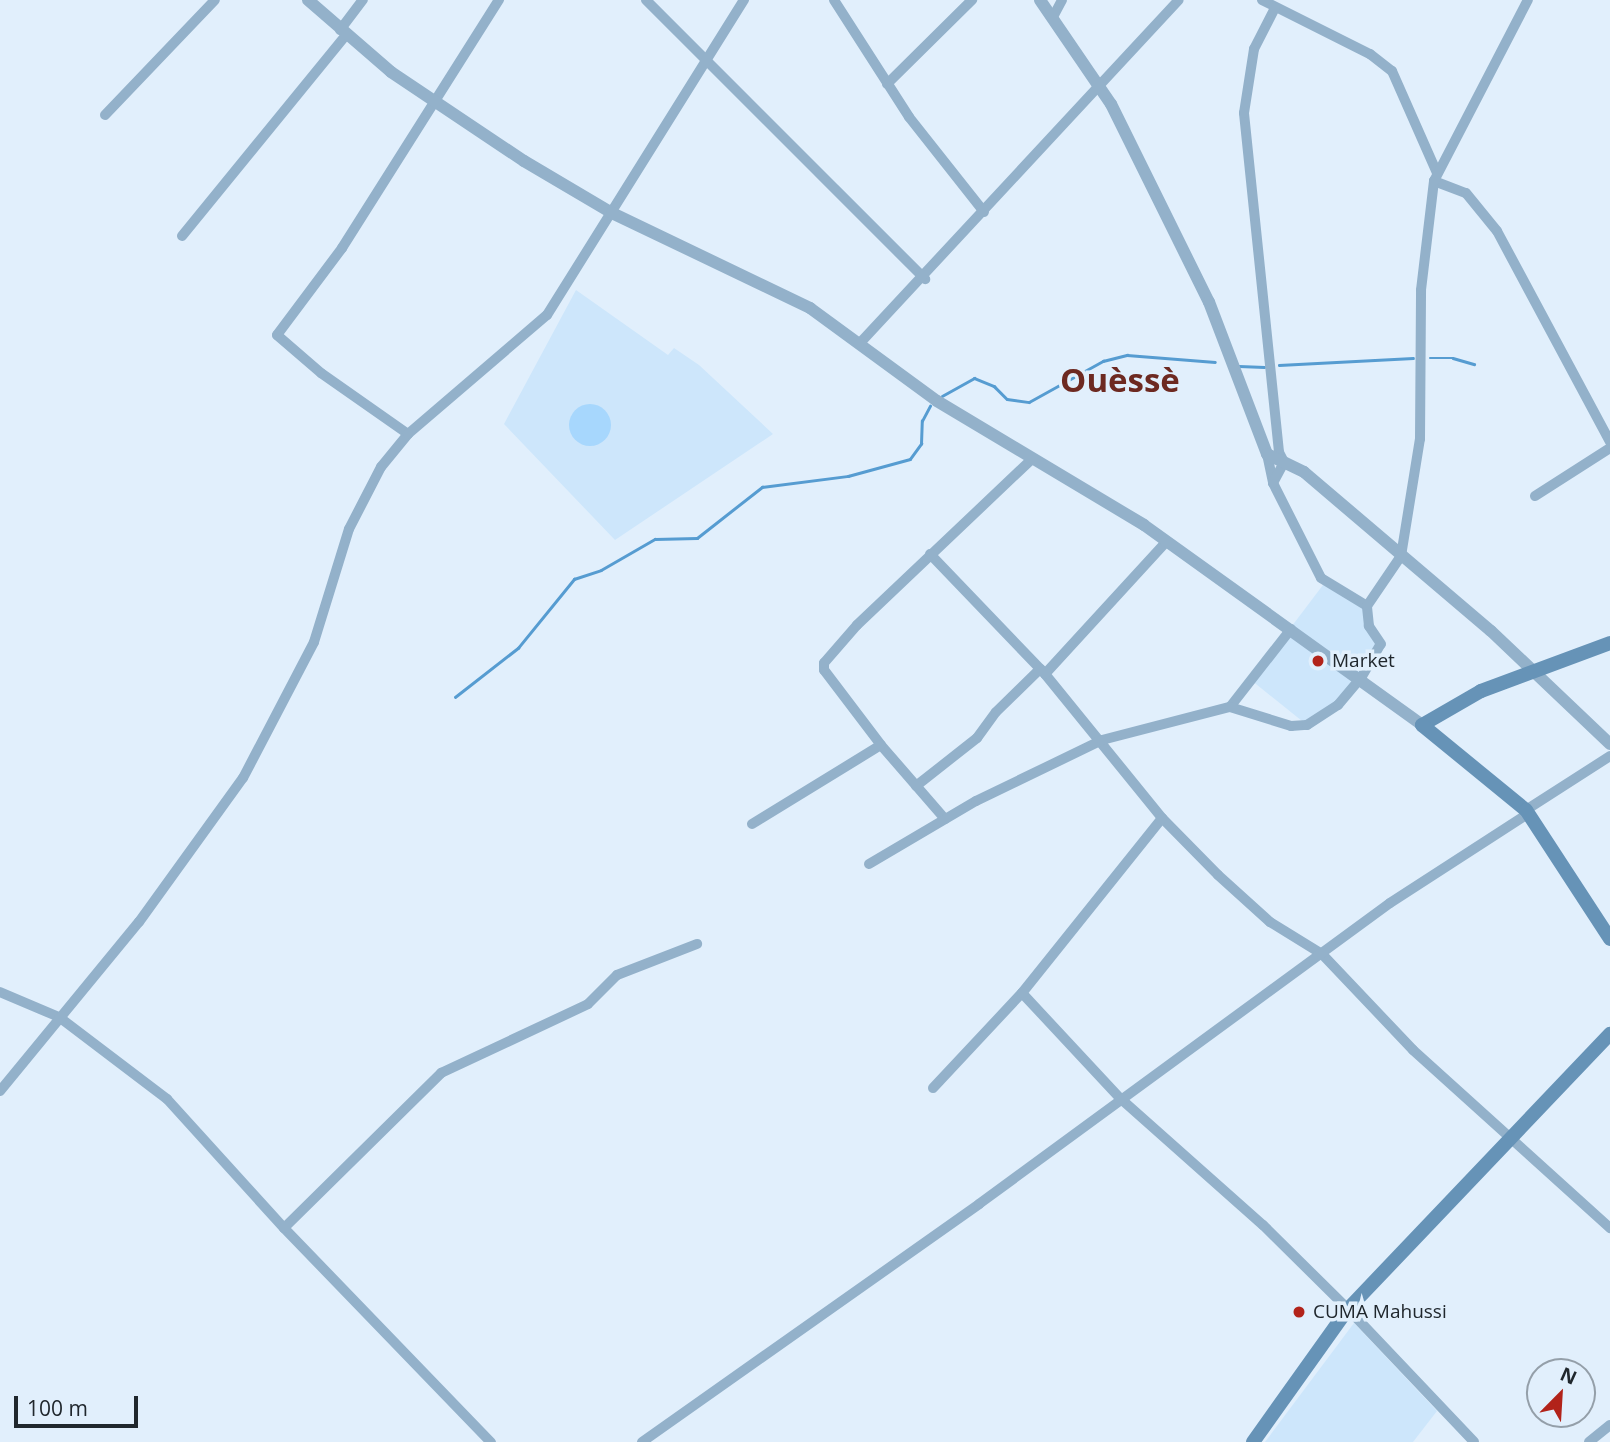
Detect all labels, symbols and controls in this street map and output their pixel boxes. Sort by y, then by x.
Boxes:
district label: Ouèssè [1060,360,1180,400]
place label: Market [1332,650,1395,672]
marker: Market [1310,653,1326,669]
place label: CUMA Mahussi [1313,1301,1447,1323]
marker: CUMA Mahussi [1291,1304,1307,1320]
north arrow [1526,1358,1596,1428]
text: N [1556,1361,1581,1391]
scale bar [18,1382,142,1426]
text: 100 m [27,1394,88,1422]

